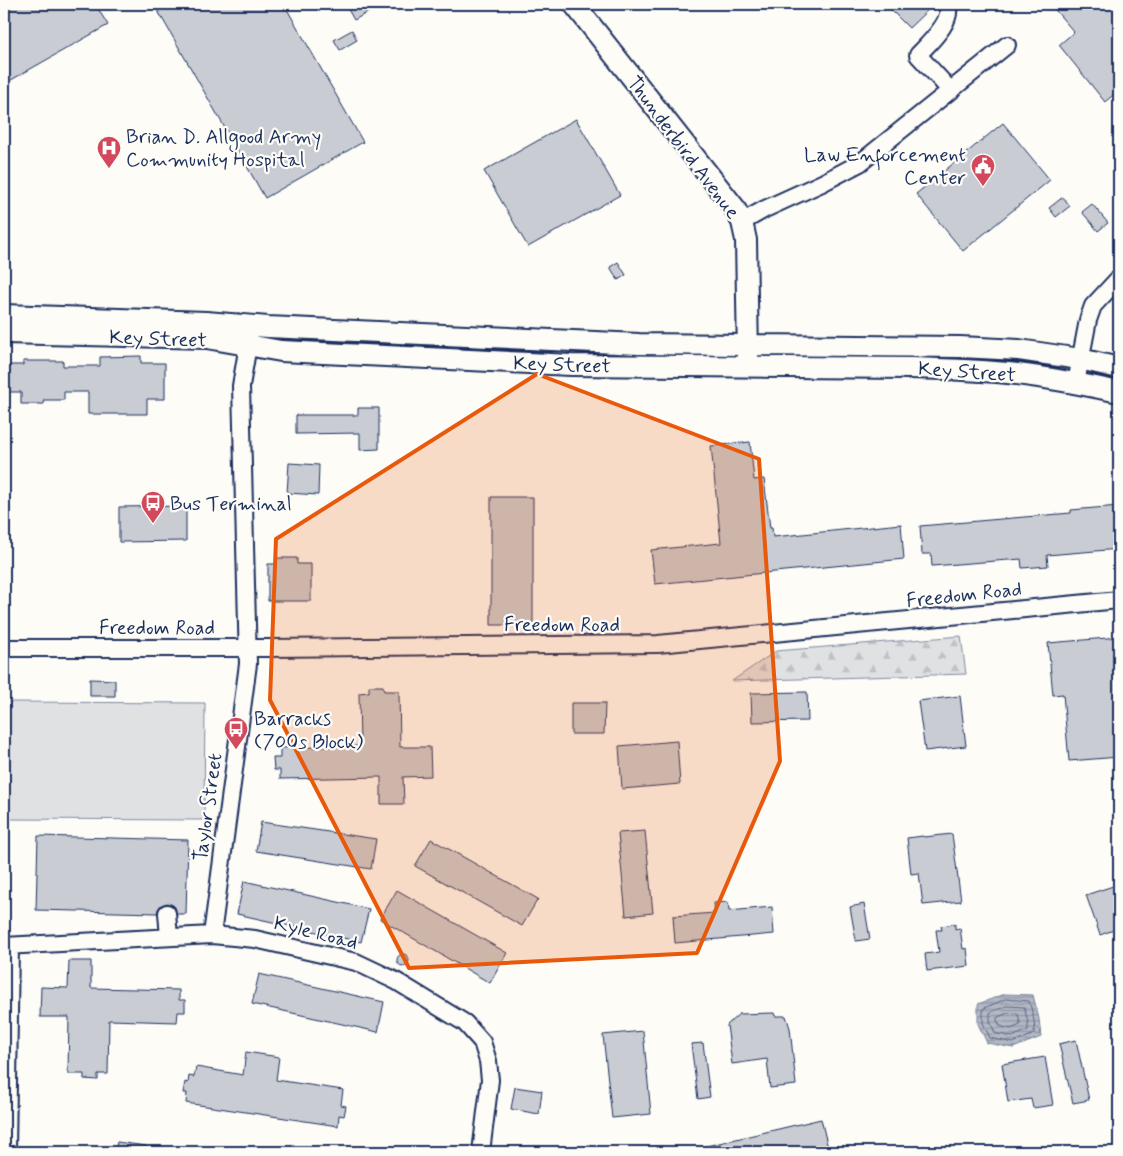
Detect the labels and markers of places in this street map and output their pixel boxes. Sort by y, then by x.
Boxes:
place label: Brian D. Allgood Army Community Hospital [126,124,321,174]
hospital icon: Brian D. Allgood Army Community Hospital [96,135,122,169]
place label: Law Enforcement Center [804,142,966,192]
public building icon: Law Enforcement Center [970,153,996,187]
bus stop icon: Bus Terminal [140,490,166,524]
place label: Bus Terminal [170,491,292,518]
place label: Barracks (700s Block) [254,706,363,756]
bus stop icon: Barracks (700s Block) [223,716,249,750]

